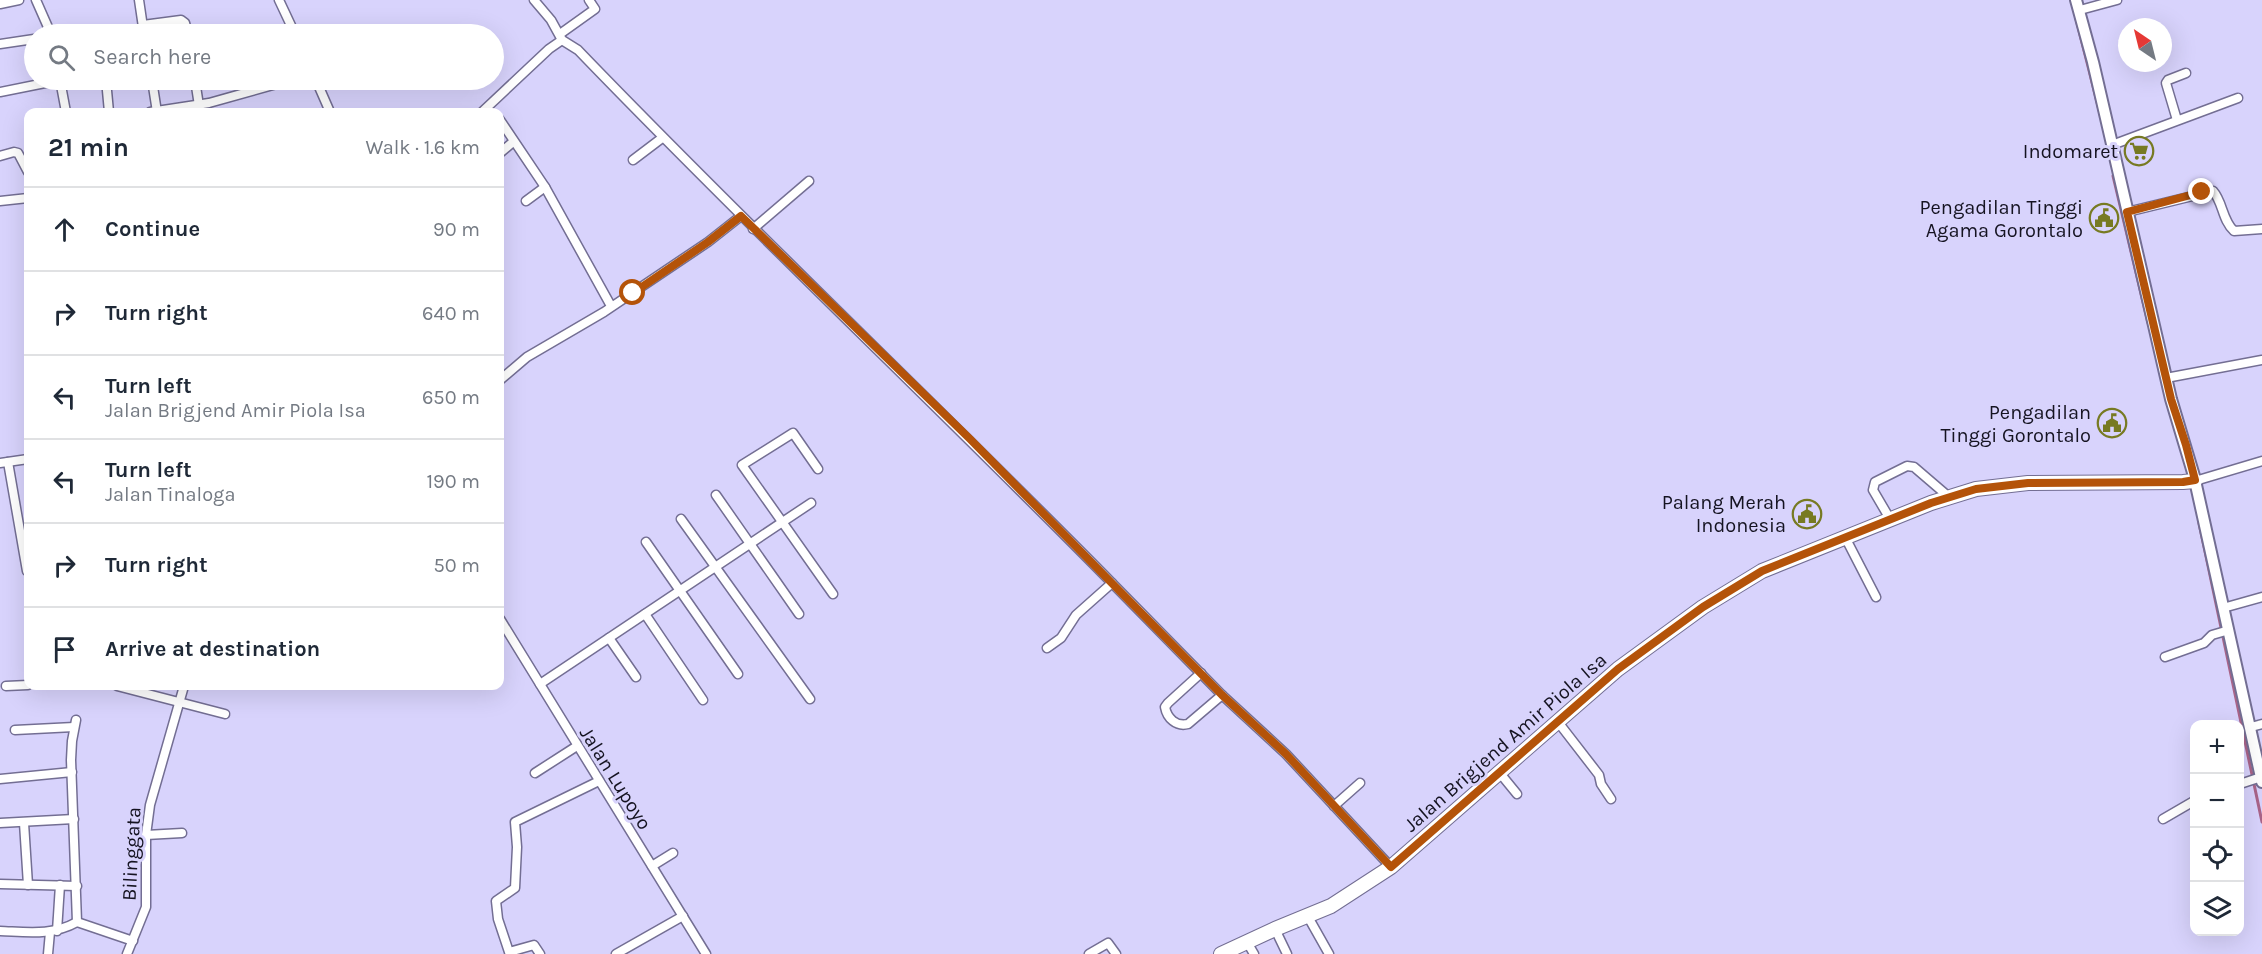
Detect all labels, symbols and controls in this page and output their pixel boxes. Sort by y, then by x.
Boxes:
north arrow [2118,18,2172,72]
search box [24,24,504,90]
icon: search [45,41,78,74]
text: Search here [93,44,211,70]
text: 21 min [48,132,129,163]
supermarket icon: Indomaret [2123,135,2155,167]
text: Walk · 1.6 km [365,136,480,159]
place label: Indomaret [2023,140,2118,163]
route end [2188,178,2214,204]
place label: Pengadilan Tinggi Agama Gorontalo [1919,196,2083,242]
public building icon: Pengadilan Tinggi Agama Gorontalo [2088,202,2120,234]
icon: ahead [48,213,81,246]
text: Continue [105,216,200,242]
text: 90 m [433,218,480,241]
route start [619,279,645,305]
icon: right [48,297,81,330]
text: Turn right [105,300,208,326]
text: 640 m [422,302,480,325]
text: Turn left [105,373,192,399]
icon: left [48,381,81,414]
text: 650 m [422,386,480,409]
text: Jalan Brigjend Amir Piola Isa [105,399,366,422]
place label: Pengadilan Tinggi Gorontalo [1941,401,2091,447]
public building icon: Pengadilan Tinggi Gorontalo [2096,407,2128,439]
text: Turn left [105,457,192,483]
icon: left [48,465,81,498]
text: 190 m [426,470,480,493]
text: Jalan Tinaloga [105,483,235,506]
place label: Palang Merah Indonesia [1662,491,1786,537]
public building icon: Palang Merah Indonesia [1791,498,1823,530]
icon: right [48,549,81,582]
text: Turn right [105,552,208,578]
text: 50 m [433,554,480,577]
icon: arrive [48,633,81,666]
text: Arrive at destination [105,636,320,662]
street label: Jalan Brigjend Amir Piola Isa [1399,648,1611,837]
map controls [2190,720,2244,936]
button: + [2190,720,2244,774]
street label: Jalan Lupoyo [575,723,656,834]
button: − [2190,774,2244,828]
street label: Bilinggata [118,806,145,902]
button: locate [2190,828,2244,882]
button: layers [2190,882,2244,936]

